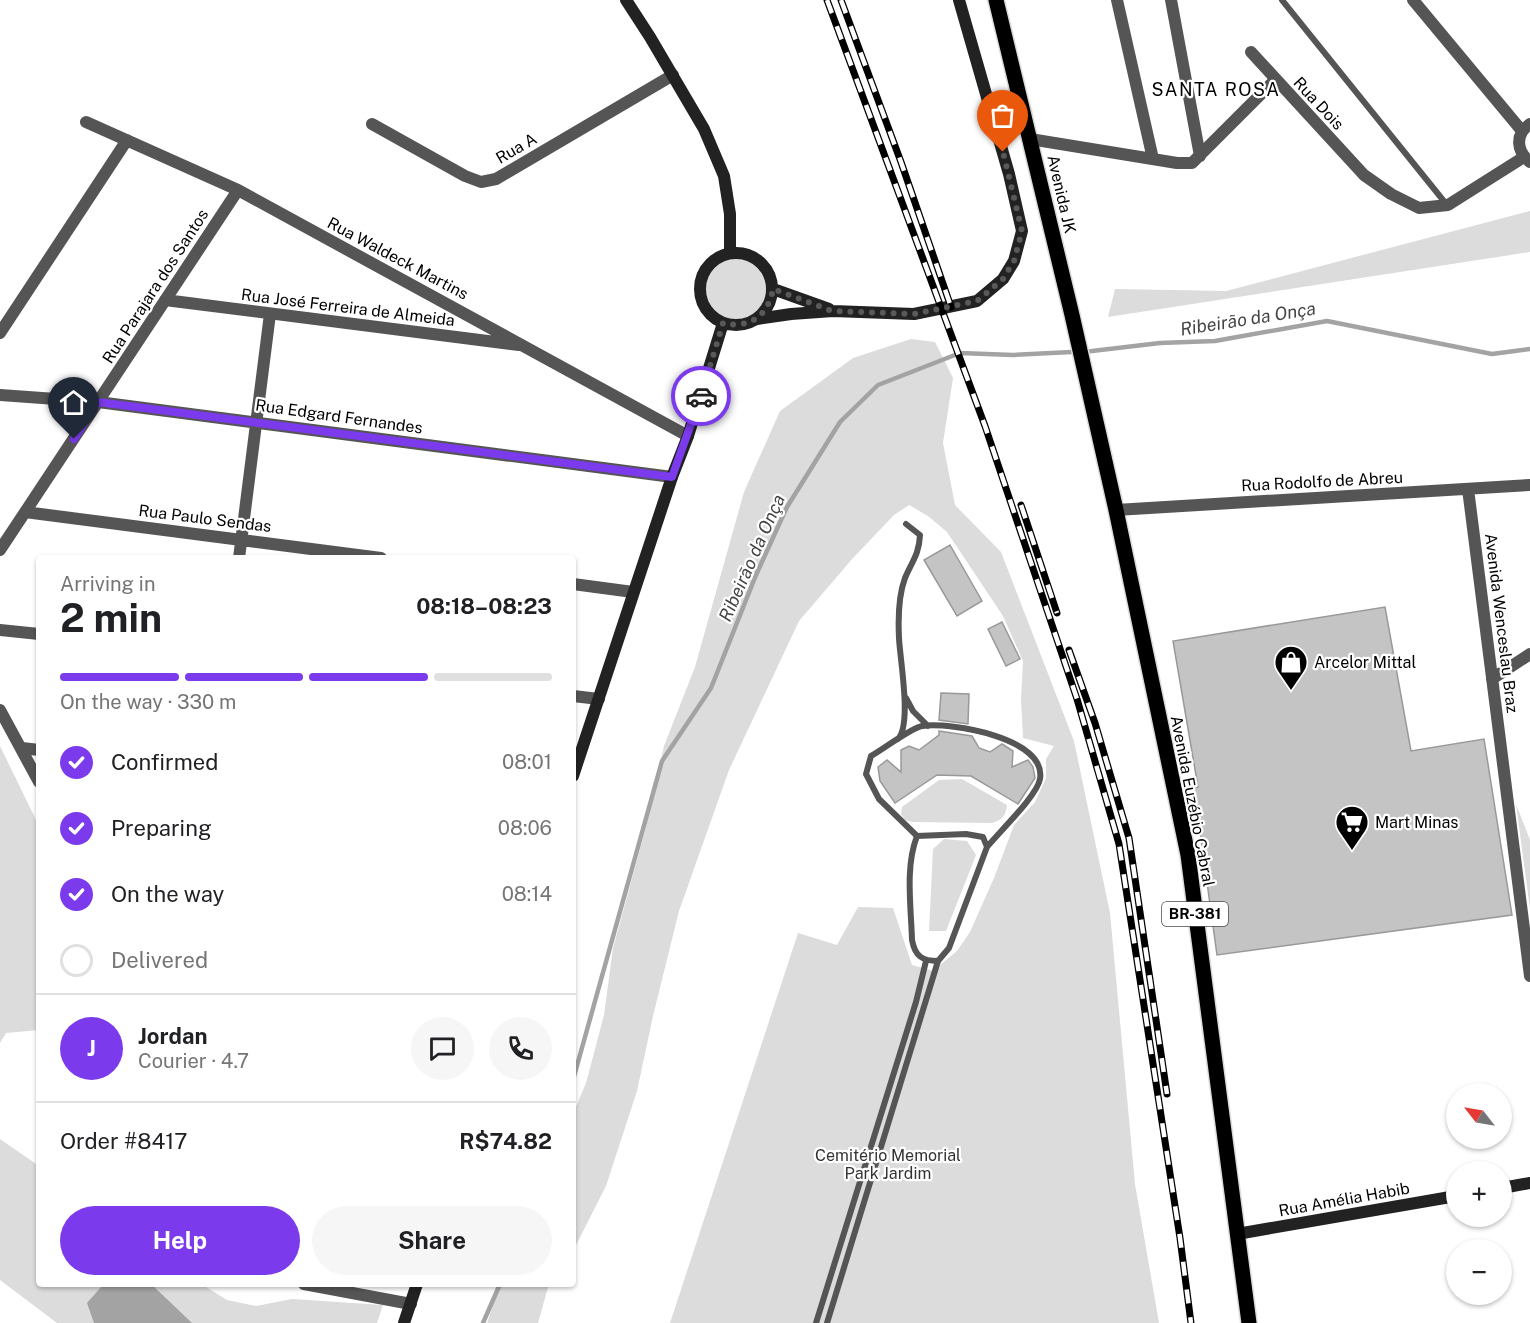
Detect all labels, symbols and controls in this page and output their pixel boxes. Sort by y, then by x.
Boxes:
street label: Rua Dois [1290,73,1348,134]
district label: SANTA ROSA [1151,79,1281,100]
pin [977,90,1028,152]
icon: bag [986,99,1019,132]
street label: Rua A [492,129,540,168]
street label: Avenida JK [1043,153,1080,235]
street label: Rua Parajara dos Santos [98,206,212,367]
street label: Rua Waldeck Martins [324,213,471,304]
street label: Rua José Ferreira de Almeida [240,285,456,330]
water label: Ribeirão da Onça [1179,297,1317,340]
courier [671,366,731,426]
pin [48,377,99,439]
icon: car [685,380,718,413]
icon: home [57,386,90,419]
street label: Rua Edgard Fernandes [254,395,424,438]
street label: Rua Rodolfo de Abreu [1241,468,1403,495]
water label: Ribeirão da Onça [714,491,789,625]
street label: Rua Paulo Sendas [137,501,272,536]
street label: Avenida Wenceslau Braz [1481,532,1522,714]
text: Arriving in [60,572,155,596]
text: 08:18–08:23 [416,593,552,619]
text: 2 min [60,595,162,641]
shop icon: Arcelor Mittal [1273,644,1309,691]
place label: Arcelor Mittal [1314,653,1416,672]
text: On the way · 330 m [60,690,236,714]
street label: Avenida Euzébio Cabral [1167,714,1218,888]
icon: check [60,746,93,779]
text: Confirmed [111,749,218,775]
text: 08:01 [502,750,552,774]
supermarket icon: Mart Minas [1334,804,1370,851]
icon: check [60,812,93,845]
place label: Mart Minas [1375,813,1458,832]
text: Preparing [111,815,212,841]
text: 08:06 [498,816,552,840]
icon: check [60,878,93,911]
text: On the way [111,881,224,907]
text: 08:14 [502,882,552,906]
road number: BR-381 [1162,902,1228,926]
text: Delivered [111,947,208,973]
button: chat [411,1017,474,1080]
button: phone [489,1017,552,1080]
text: Jordan [138,1023,207,1049]
text: J [87,1035,96,1061]
text: Courier · 4.7 [138,1049,249,1073]
north arrow [1446,1083,1512,1149]
map controls [1446,1083,1512,1305]
text: Order #8417 [60,1128,187,1154]
text: R$74.82 [459,1128,552,1154]
park label: Cemitério Memorial Park Jardim [815,1146,961,1183]
button: + [1446,1161,1512,1227]
street label: Rua Amélia Habib [1277,1179,1411,1220]
button: Help [60,1206,300,1275]
button: Share [312,1206,552,1275]
button: − [1446,1239,1512,1305]

